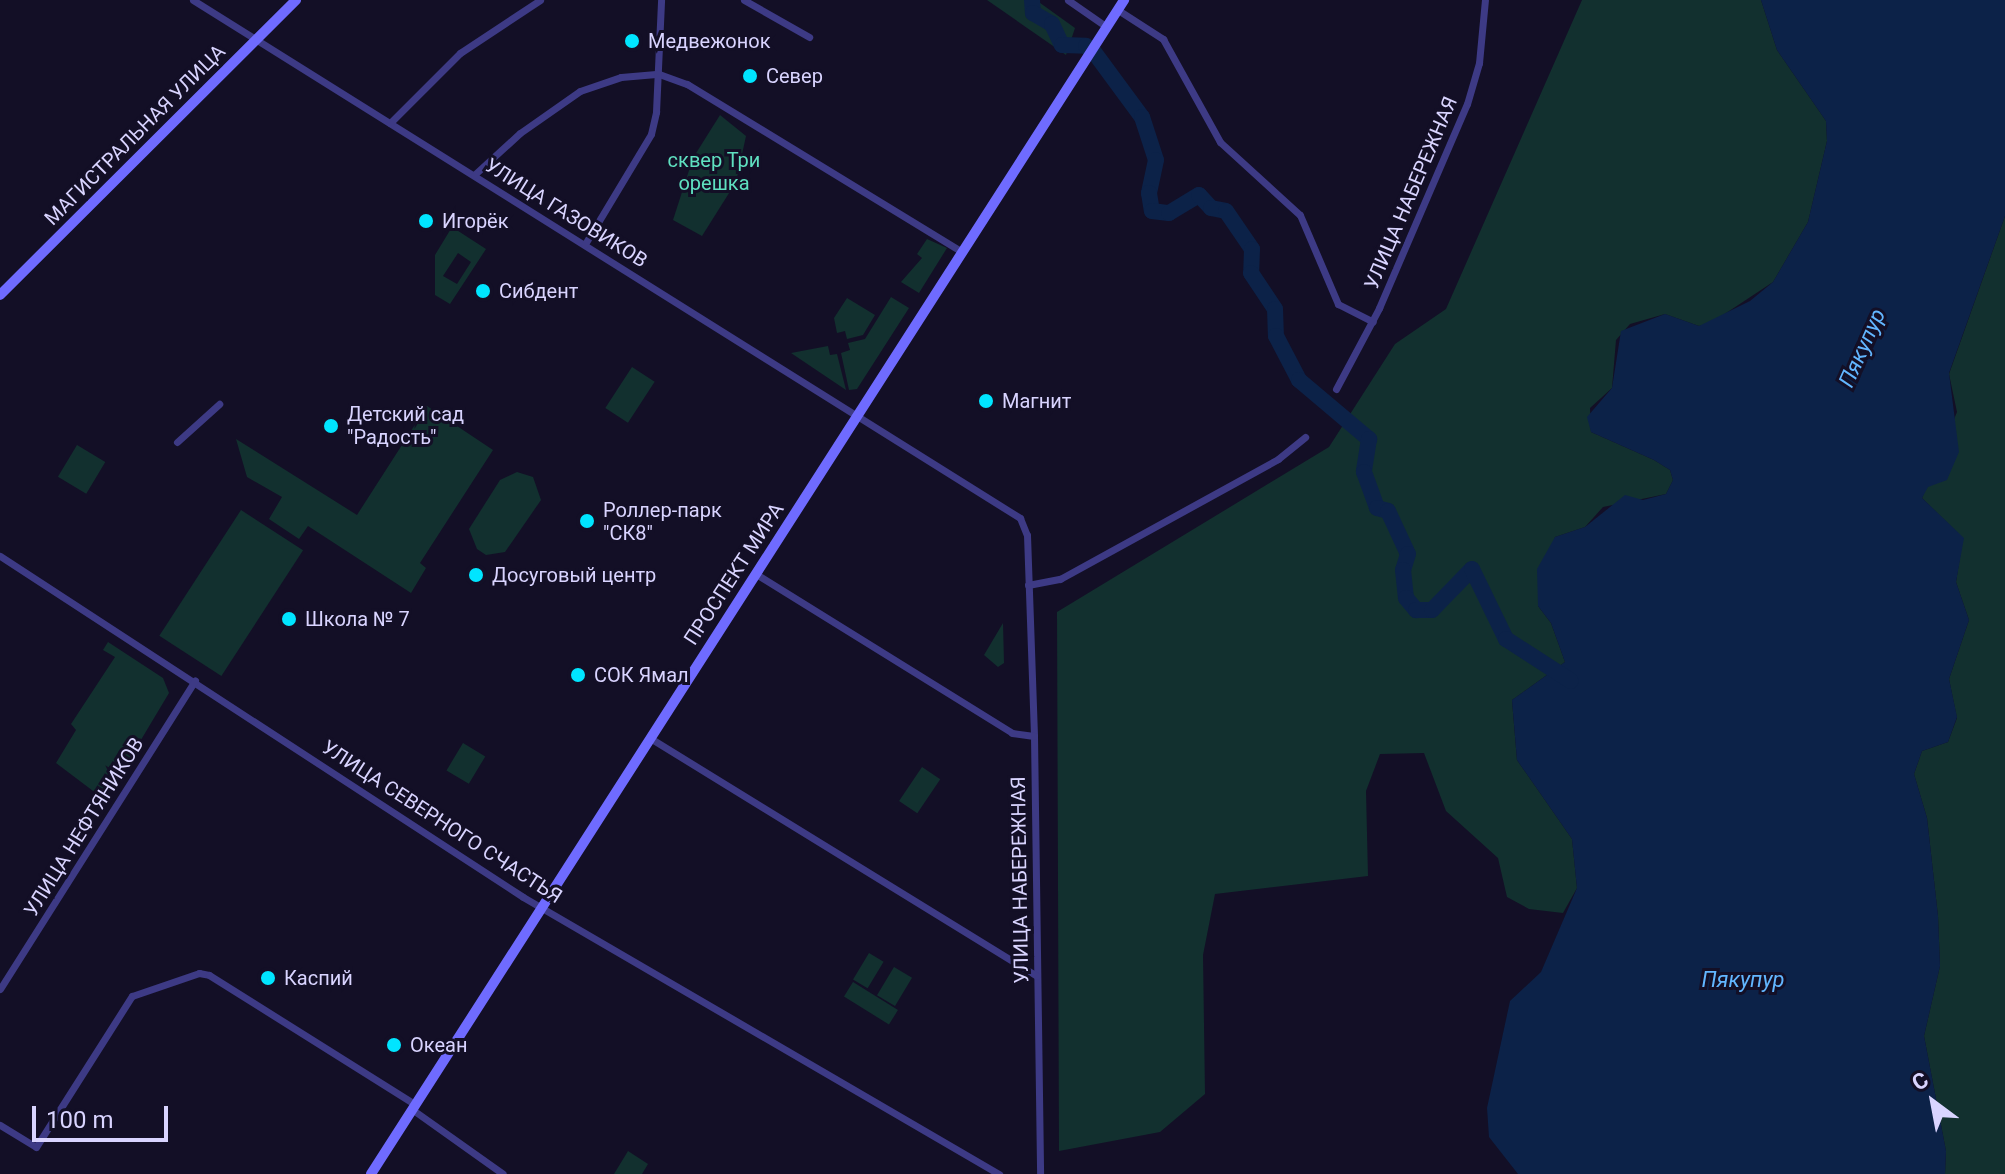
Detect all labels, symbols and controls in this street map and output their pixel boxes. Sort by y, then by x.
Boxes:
place label: Медвежонок [648,29,770,53]
marker: Медвежонок [623,32,641,50]
street label: МАГИСТРАЛЬНАЯ УЛИЦА [40,40,230,230]
place label: Север [766,64,823,88]
marker: Север [741,67,759,85]
street label: УЛИЦА НАБЕРЕЖНАЯ [1359,93,1463,293]
park label: сквер Три орешка [667,148,761,195]
street label: УЛИЦА ГАЗОВИКОВ [480,153,652,273]
place label: Игорёк [442,209,509,233]
marker: Игорёк [417,212,435,230]
place label: Сибдент [499,279,578,303]
marker: Сибдент [474,282,492,300]
water label: Пякупур [1833,305,1891,391]
place label: Магнит [1002,389,1071,413]
marker: Магнит [977,392,995,410]
place label: Детский сад "Радость" [347,402,464,449]
marker: Детский сад "Радость" [322,417,340,435]
place label: Роллер-парк "СК8" [603,498,722,545]
street label: ПРОСПЕКТ МИРА [679,498,789,650]
marker: Роллер-парк "СК8" [578,512,596,530]
place label: Досуговый центр [492,563,656,587]
marker: Досуговый центр [467,566,485,584]
place label: Школа № 7 [305,607,410,631]
marker: Школа № 7 [280,610,298,628]
place label: СОК Ямал [594,663,689,687]
marker: СОК Ямал [569,666,587,684]
street label: УЛИЦА НЕФТЯНИКОВ [19,733,149,921]
street label: УЛИЦА СЕВЕРНОГО СЧАСТЬЯ [318,735,566,909]
street label: УЛИЦА НАБЕРЕЖНАЯ [1006,776,1034,984]
place label: Каспий [284,966,353,990]
water label: Пякупур [1702,967,1784,993]
marker: Каспий [259,969,277,987]
place label: Океан [410,1033,467,1057]
marker: Океан [385,1036,403,1054]
north arrow [1893,1062,1973,1142]
text: С [1907,1067,1933,1096]
scale bar [36,1090,172,1140]
text: 100 m [46,1106,113,1134]

